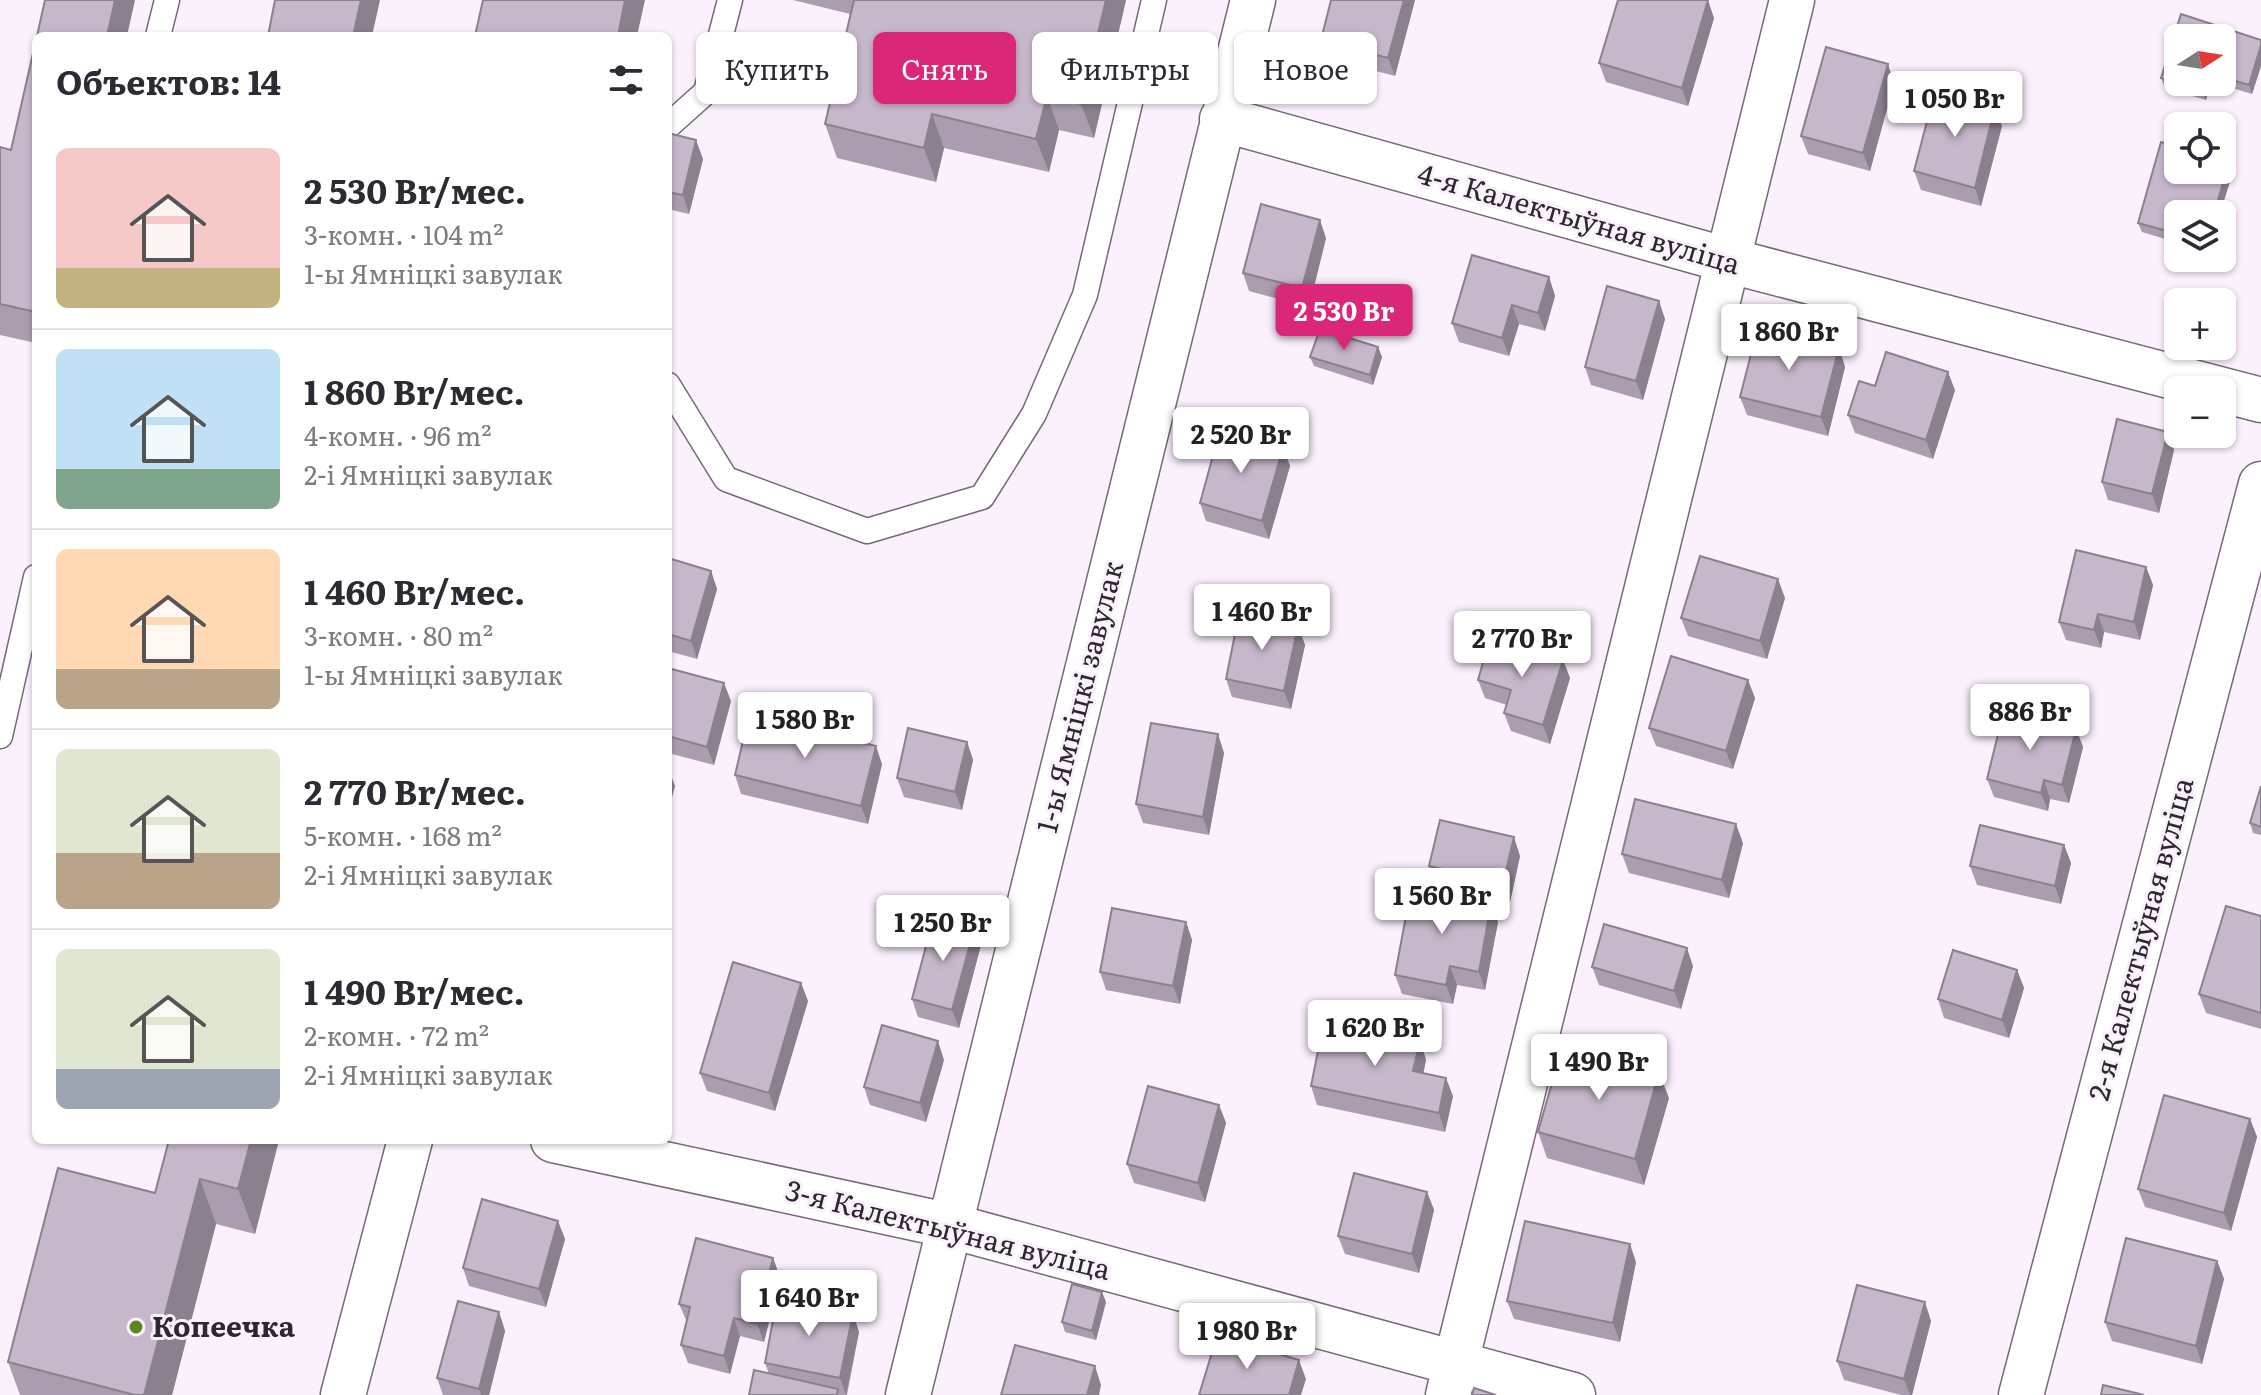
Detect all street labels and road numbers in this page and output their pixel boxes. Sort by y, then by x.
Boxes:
street label: 4-я Калектыўная вуліца [1413,151,1746,283]
street label: 1-ы Ямніцкі завулак [1024,556,1132,837]
street label: 2-я Калектыўная вуліца [2076,772,2202,1104]
street label: 3-я Калектыўная вуліца [782,1167,1115,1289]

